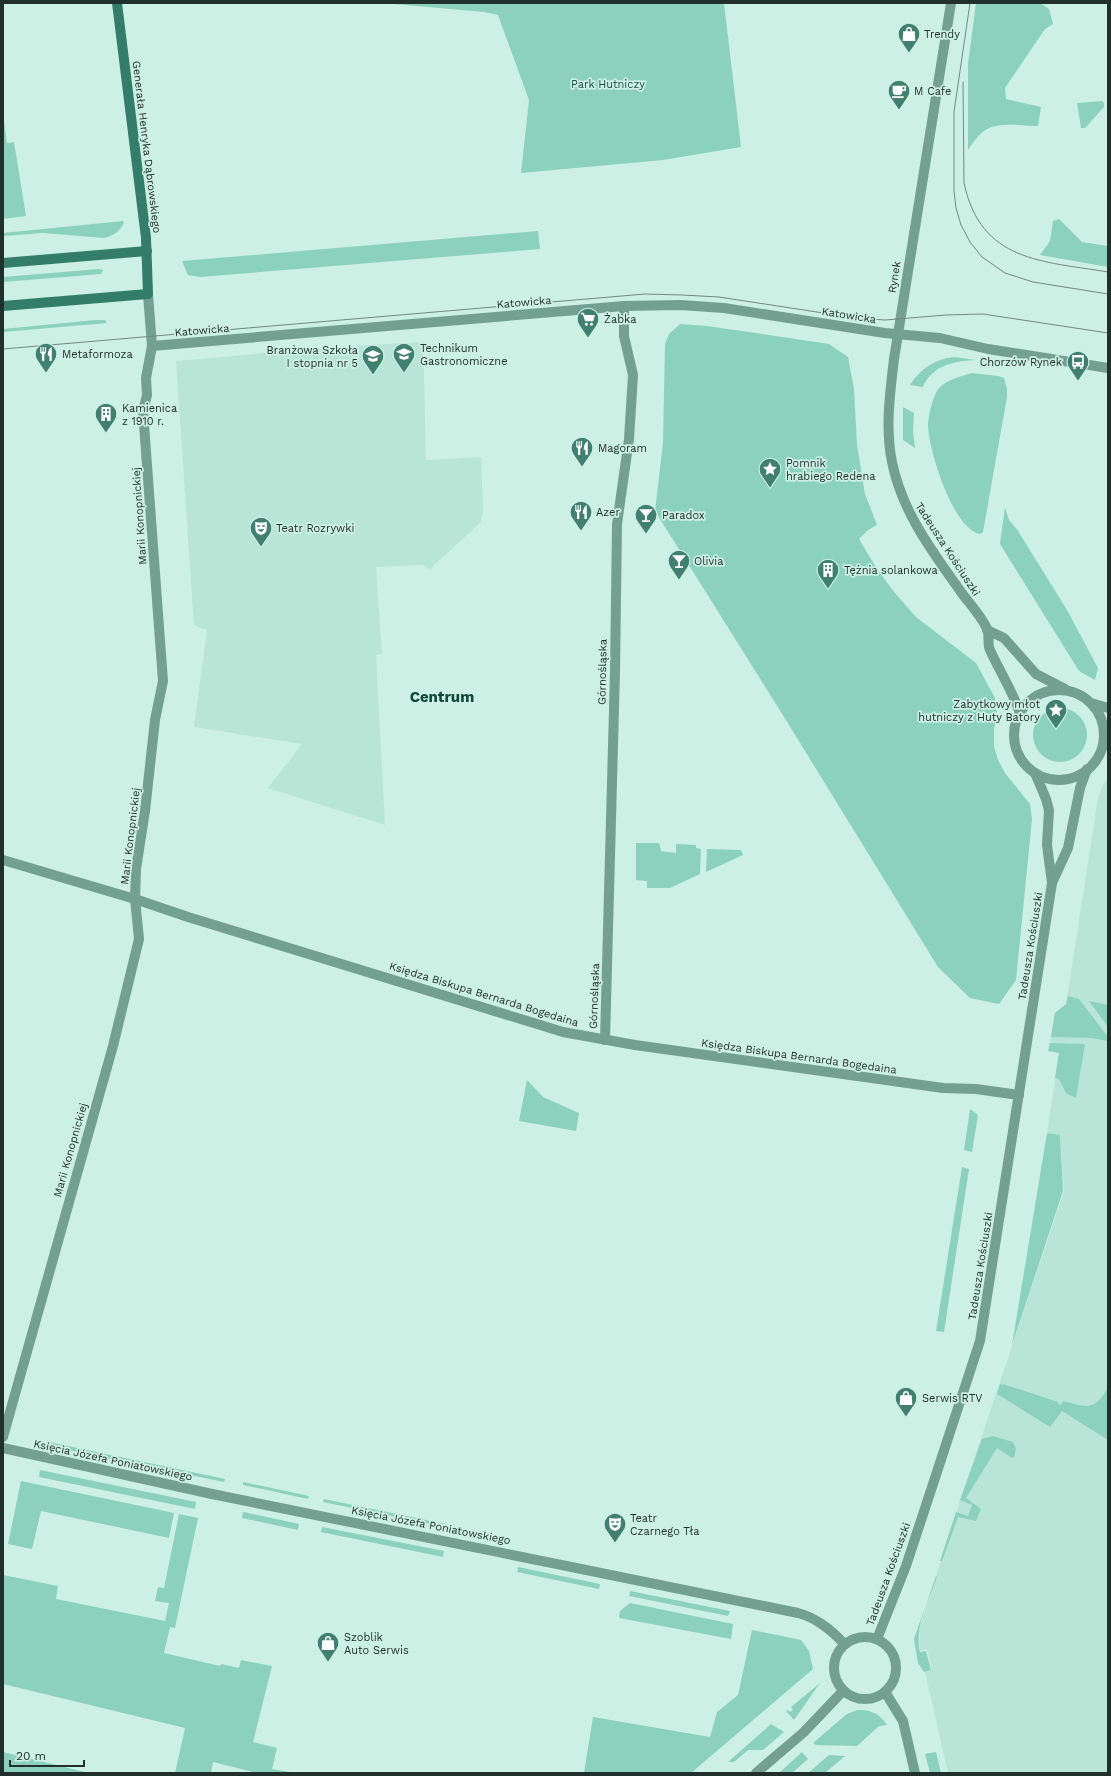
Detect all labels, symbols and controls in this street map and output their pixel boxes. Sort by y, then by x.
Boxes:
shop icon: Trendy [896,21,922,54]
place label: Trendy [924,28,960,41]
street label: Generała Henryka Dąbrowskiego [129,60,164,234]
park label: Park Hutniczy [571,78,645,91]
cafe icon: M Cafe [886,78,912,111]
place label: M Cafe [914,85,951,98]
street label: Rynek [886,260,903,294]
street label: Katowicka [496,294,552,311]
street label: Katowicka [821,305,877,326]
supermarket icon: Żabka [575,306,601,339]
place label: Żabka [604,312,636,326]
street label: Katowicka [174,322,230,339]
restaurant icon: Metaformoza [33,341,59,374]
school or university icon: Technikum Gastronomiczne [391,341,417,374]
place label: Technikum Gastronomiczne [420,342,508,368]
school or university icon: Branżowa Szkoła I stopnia nr 5 [360,343,386,376]
place label: Branżowa Szkoła I stopnia nr 5 [267,344,358,370]
place label: Metaformoza [62,348,133,361]
bus stop icon: Chorzów Rynek [1065,349,1091,382]
place label: Chorzów Rynek [980,356,1062,369]
building icon: Kamienica z 1910 r. [93,401,119,434]
place label: Kamienica z 1910 r. [122,402,177,428]
restaurant icon: Magoram [569,435,595,468]
place label: Magoram [598,442,647,455]
place icon: Pomnik hrabiego Redena [757,456,783,489]
place label: Pomnik hrabiego Redena [786,457,876,483]
street label: Marii Konopnickiej [130,467,149,565]
restaurant icon: Azer [568,499,594,532]
street label: Tadeusza Kościuszki [912,500,983,599]
bar icon: Paradox [633,502,659,535]
place label: Azer [596,506,620,519]
place label: Paradox [662,509,705,522]
theatre icon: Teatr Rozrywki [248,515,274,548]
place label: Teatr Rozrywki [276,522,354,535]
bar icon: Olivia [666,548,692,581]
place label: Olivia [694,555,723,568]
building icon: Tężnia solankowa [815,557,841,590]
place label: Tężnia solankowa [844,564,938,577]
street label: Górnośląska [595,639,610,705]
district label: Centrum [410,688,474,706]
place icon: Zabytkowy młot hutniczy z Huty Batory [1043,697,1069,730]
place label: Zabytkowy młot hutniczy z Huty Batory [918,698,1040,724]
street label: Marii Konopnickiej [118,787,143,885]
street label: Tadeusza Kościuszki [1016,891,1045,1001]
street label: Księdza Biskupa Bernarda Bogedaina [388,959,580,1030]
street label: Górnośląska [587,963,602,1029]
street label: Księdza Biskupa Bernarda Bogedaina [700,1036,897,1077]
street label: Marii Konopnickiej [51,1101,90,1199]
street label: Tadeusza Kościuszki [966,1211,995,1321]
shop icon: Serwis RTV [893,1385,919,1418]
place label: Serwis RTV [922,1392,982,1405]
street label: Księcia Józefa Poniatowskiego [32,1437,193,1484]
street label: Księcia Józefa Poniatowskiego [350,1504,512,1547]
theatre icon: Teatr Czarnego Tła [602,1511,628,1544]
place label: Teatr Czarnego Tła [630,1512,700,1538]
street label: Tadeusza Kościuszki [864,1521,913,1628]
shop icon: Szoblik Auto Serwis [315,1630,341,1663]
place label: Szoblik Auto Serwis [344,1631,409,1657]
scale bar [10,1742,84,1768]
text: 20 m [16,1749,46,1763]

